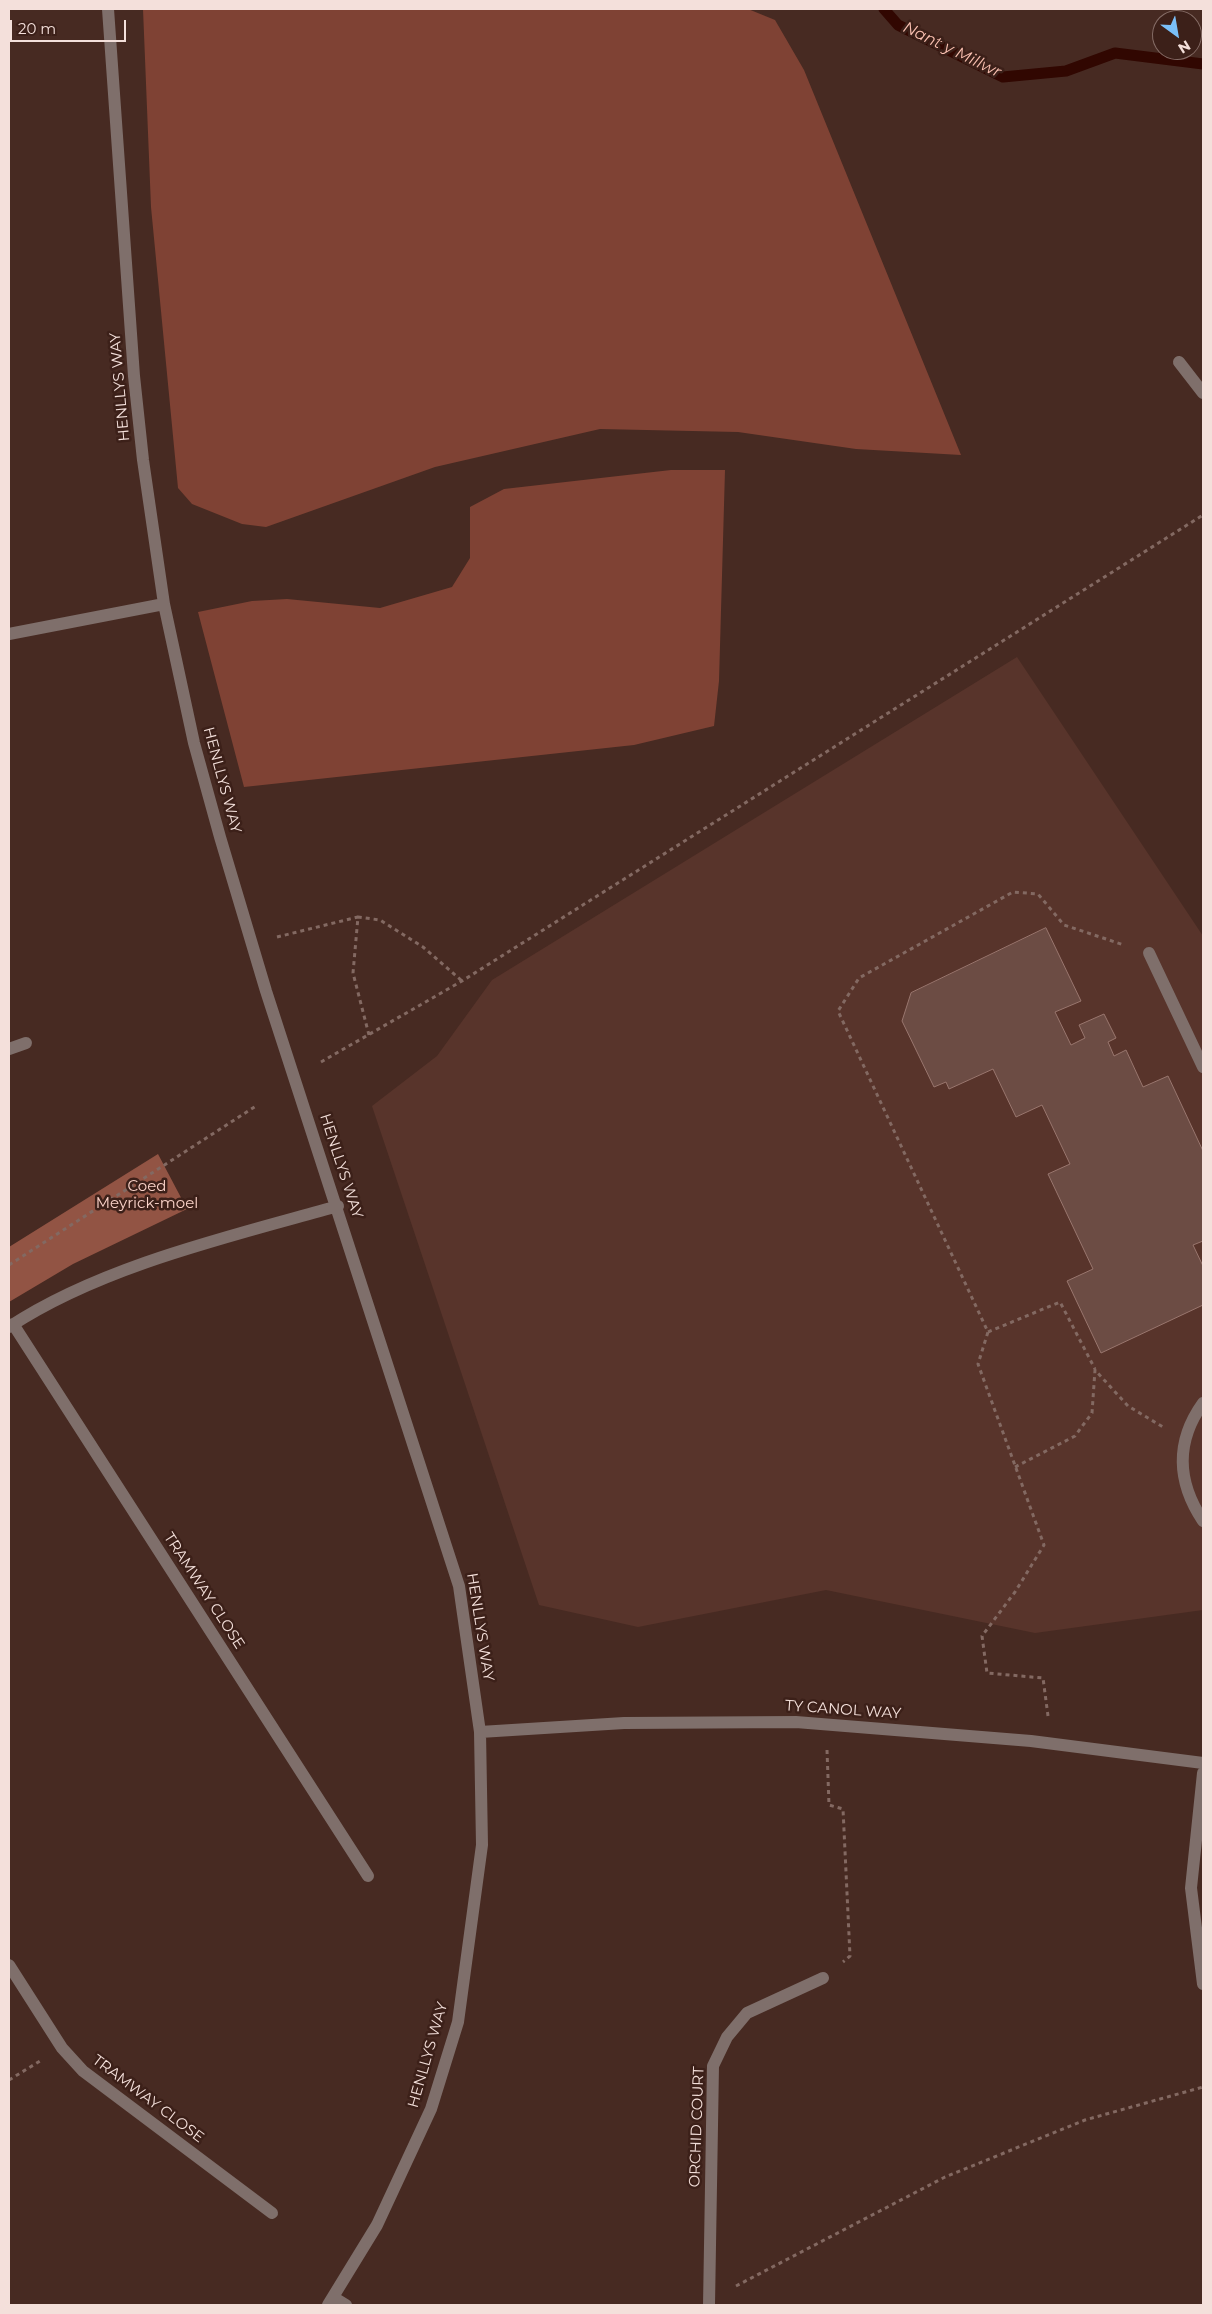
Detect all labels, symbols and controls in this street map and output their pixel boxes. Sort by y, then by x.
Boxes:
scale bar [12,10,129,42]
north arrow [1152,10,1202,60]
water label: Nant y Millwr [900,18,1004,82]
text: 20 m [18,19,56,38]
text: N [1175,36,1194,58]
street label: HENLLYS WAY [106,332,134,442]
street label: HENLLYS WAY [199,725,245,835]
street label: HENLLYS WAY [316,1111,366,1221]
park label: Coed Meyrick-moel [96,1178,198,1213]
street label: TRAMWAY CLOSE [160,1529,248,1653]
street label: HENLLYS WAY [463,1572,497,1682]
street label: TY CANOL WAY [784,1697,902,1723]
street label: HENLLYS WAY [404,2000,452,2110]
street label: TRAMWAY CLOSE [89,2051,207,2147]
street label: ORCHID COURT [686,2066,708,2188]

